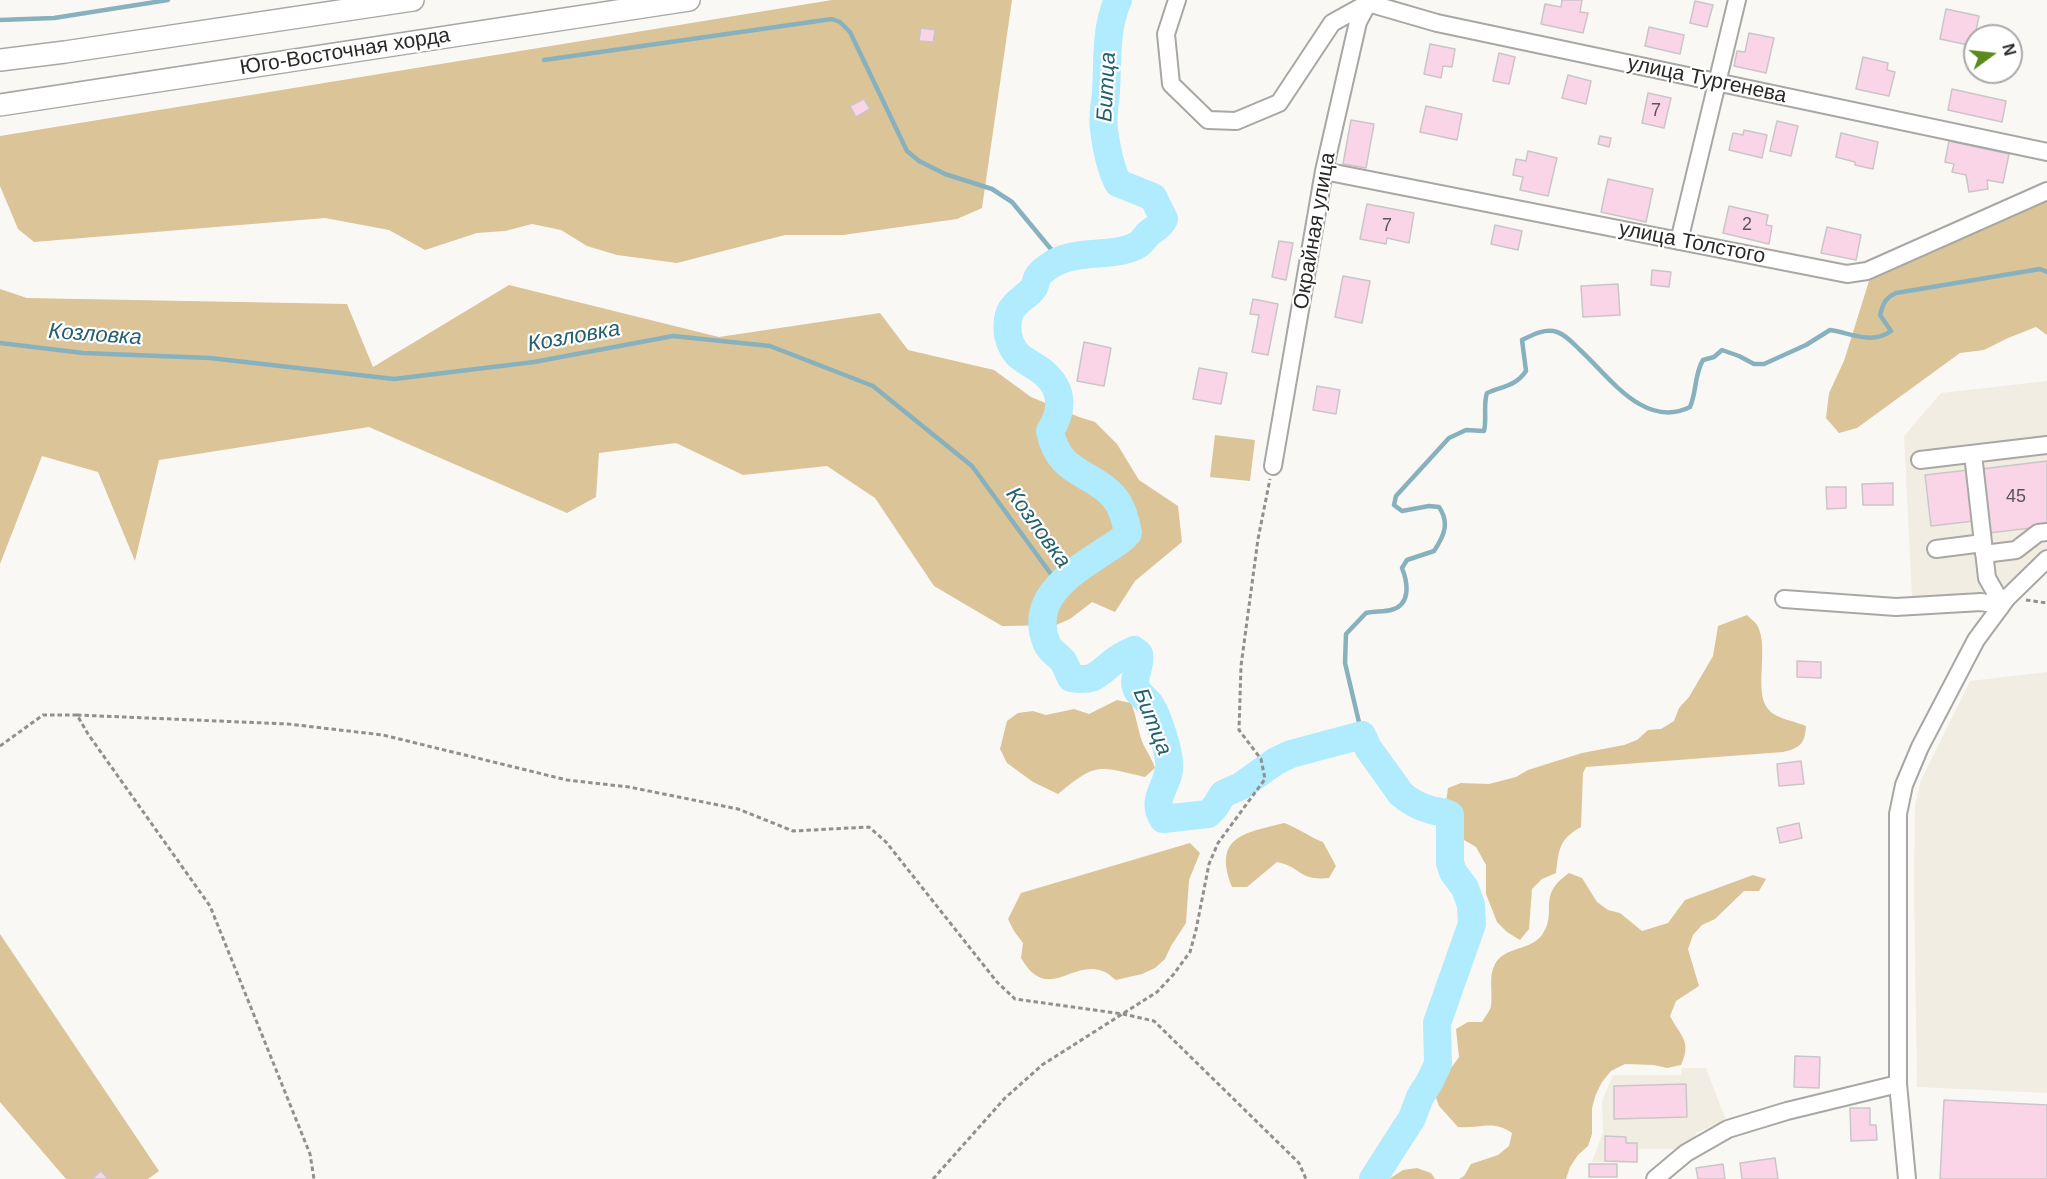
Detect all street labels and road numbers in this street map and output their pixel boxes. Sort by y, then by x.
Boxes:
street label: Юго-Восточная хорда [238,23,452,81]
street label: улица Тургенева [1625,51,1789,109]
street label: Окрайная улица [1289,151,1341,311]
street label: улица Толстого [1617,216,1767,270]

